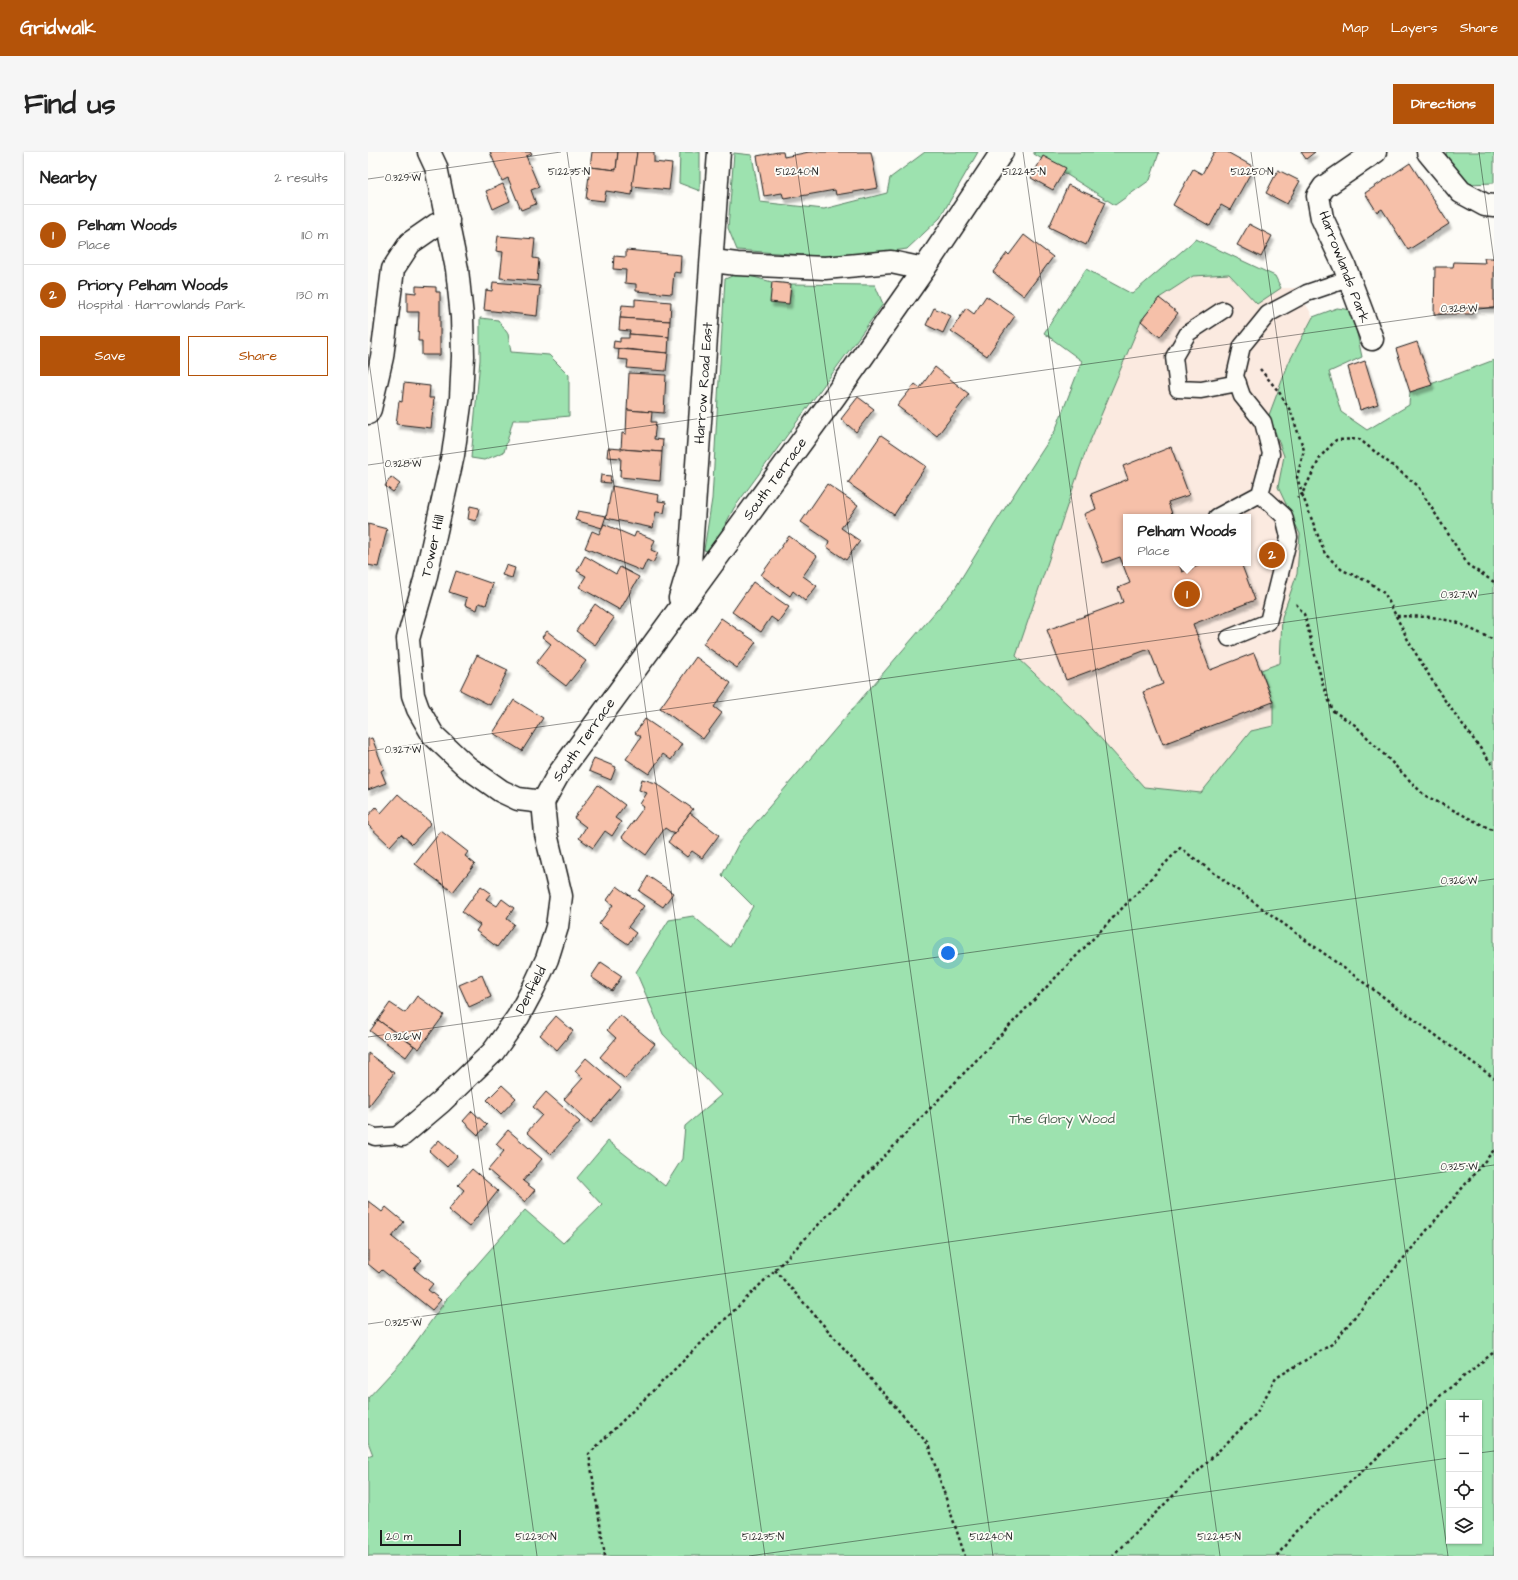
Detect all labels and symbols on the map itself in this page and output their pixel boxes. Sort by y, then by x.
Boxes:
text: 51.2235°N [548,165,590,179]
text: 51.2240°N [776,165,818,179]
text: 51.2245°N [1002,165,1046,179]
text: 51.2250°N [1230,165,1274,179]
text: 0.329°W [385,171,422,185]
street label: Harrowlands Park [1313,208,1375,326]
text: 0.328°W [1441,302,1478,316]
street label: Harrow Road East [690,321,718,444]
street label: South Terrace [738,433,812,524]
text: 0.328°W [385,457,422,471]
street label: Tower Hill [416,513,450,579]
pin: 2 [1259,540,1285,570]
pin: 1 [1174,579,1200,609]
text: 0.327°W [1441,588,1478,602]
street label: South Terrace [548,694,620,786]
text: 0.327°W [385,743,422,757]
text: 0.326°W [1441,874,1478,888]
your location [938,943,958,963]
street label: Denfield [511,963,551,1017]
text: 0.326°W [385,1030,422,1044]
park label: The Glory Wood [1009,1109,1115,1129]
text: 0.325°W [1440,1160,1478,1174]
text: 0.325°W [384,1316,422,1330]
scale bar [380,1528,461,1547]
text: 51.2230°N [515,1530,557,1544]
text: 51.2235°N [742,1530,784,1544]
text: 51.2240°N [970,1530,1012,1544]
text: 51.2245°N [1197,1530,1241,1544]

